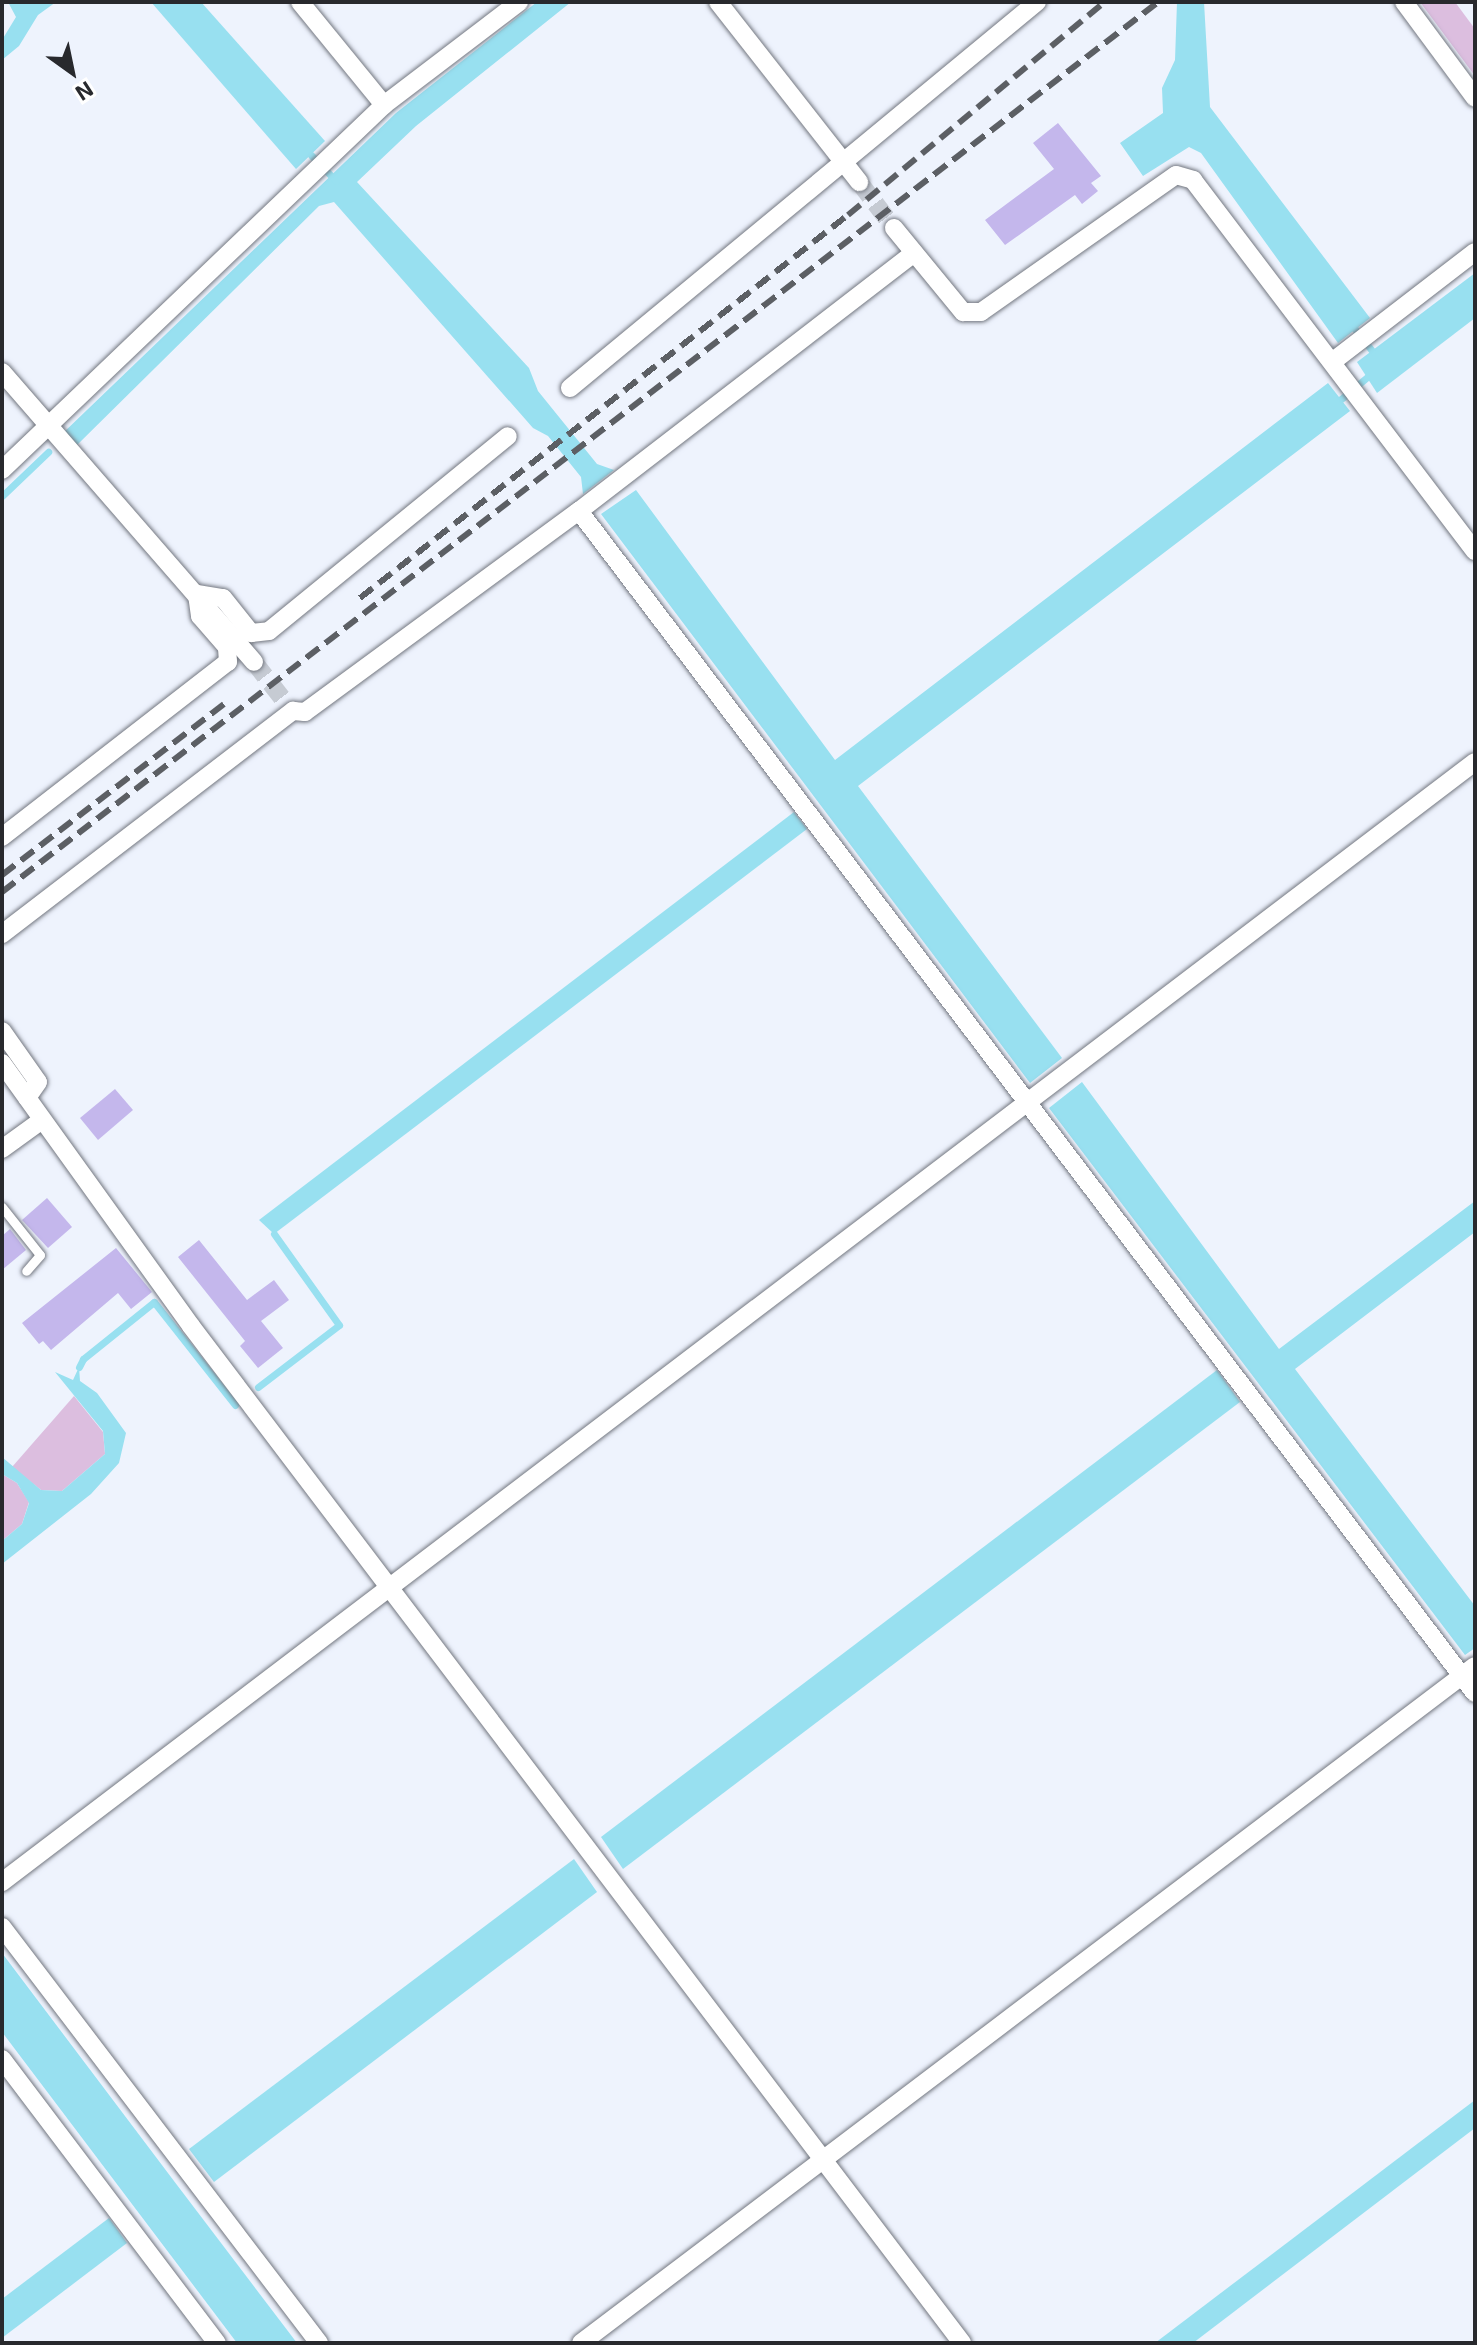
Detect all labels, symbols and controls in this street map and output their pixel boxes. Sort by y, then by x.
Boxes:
north arrow [32,32,112,112]
text: N [71,77,99,107]

